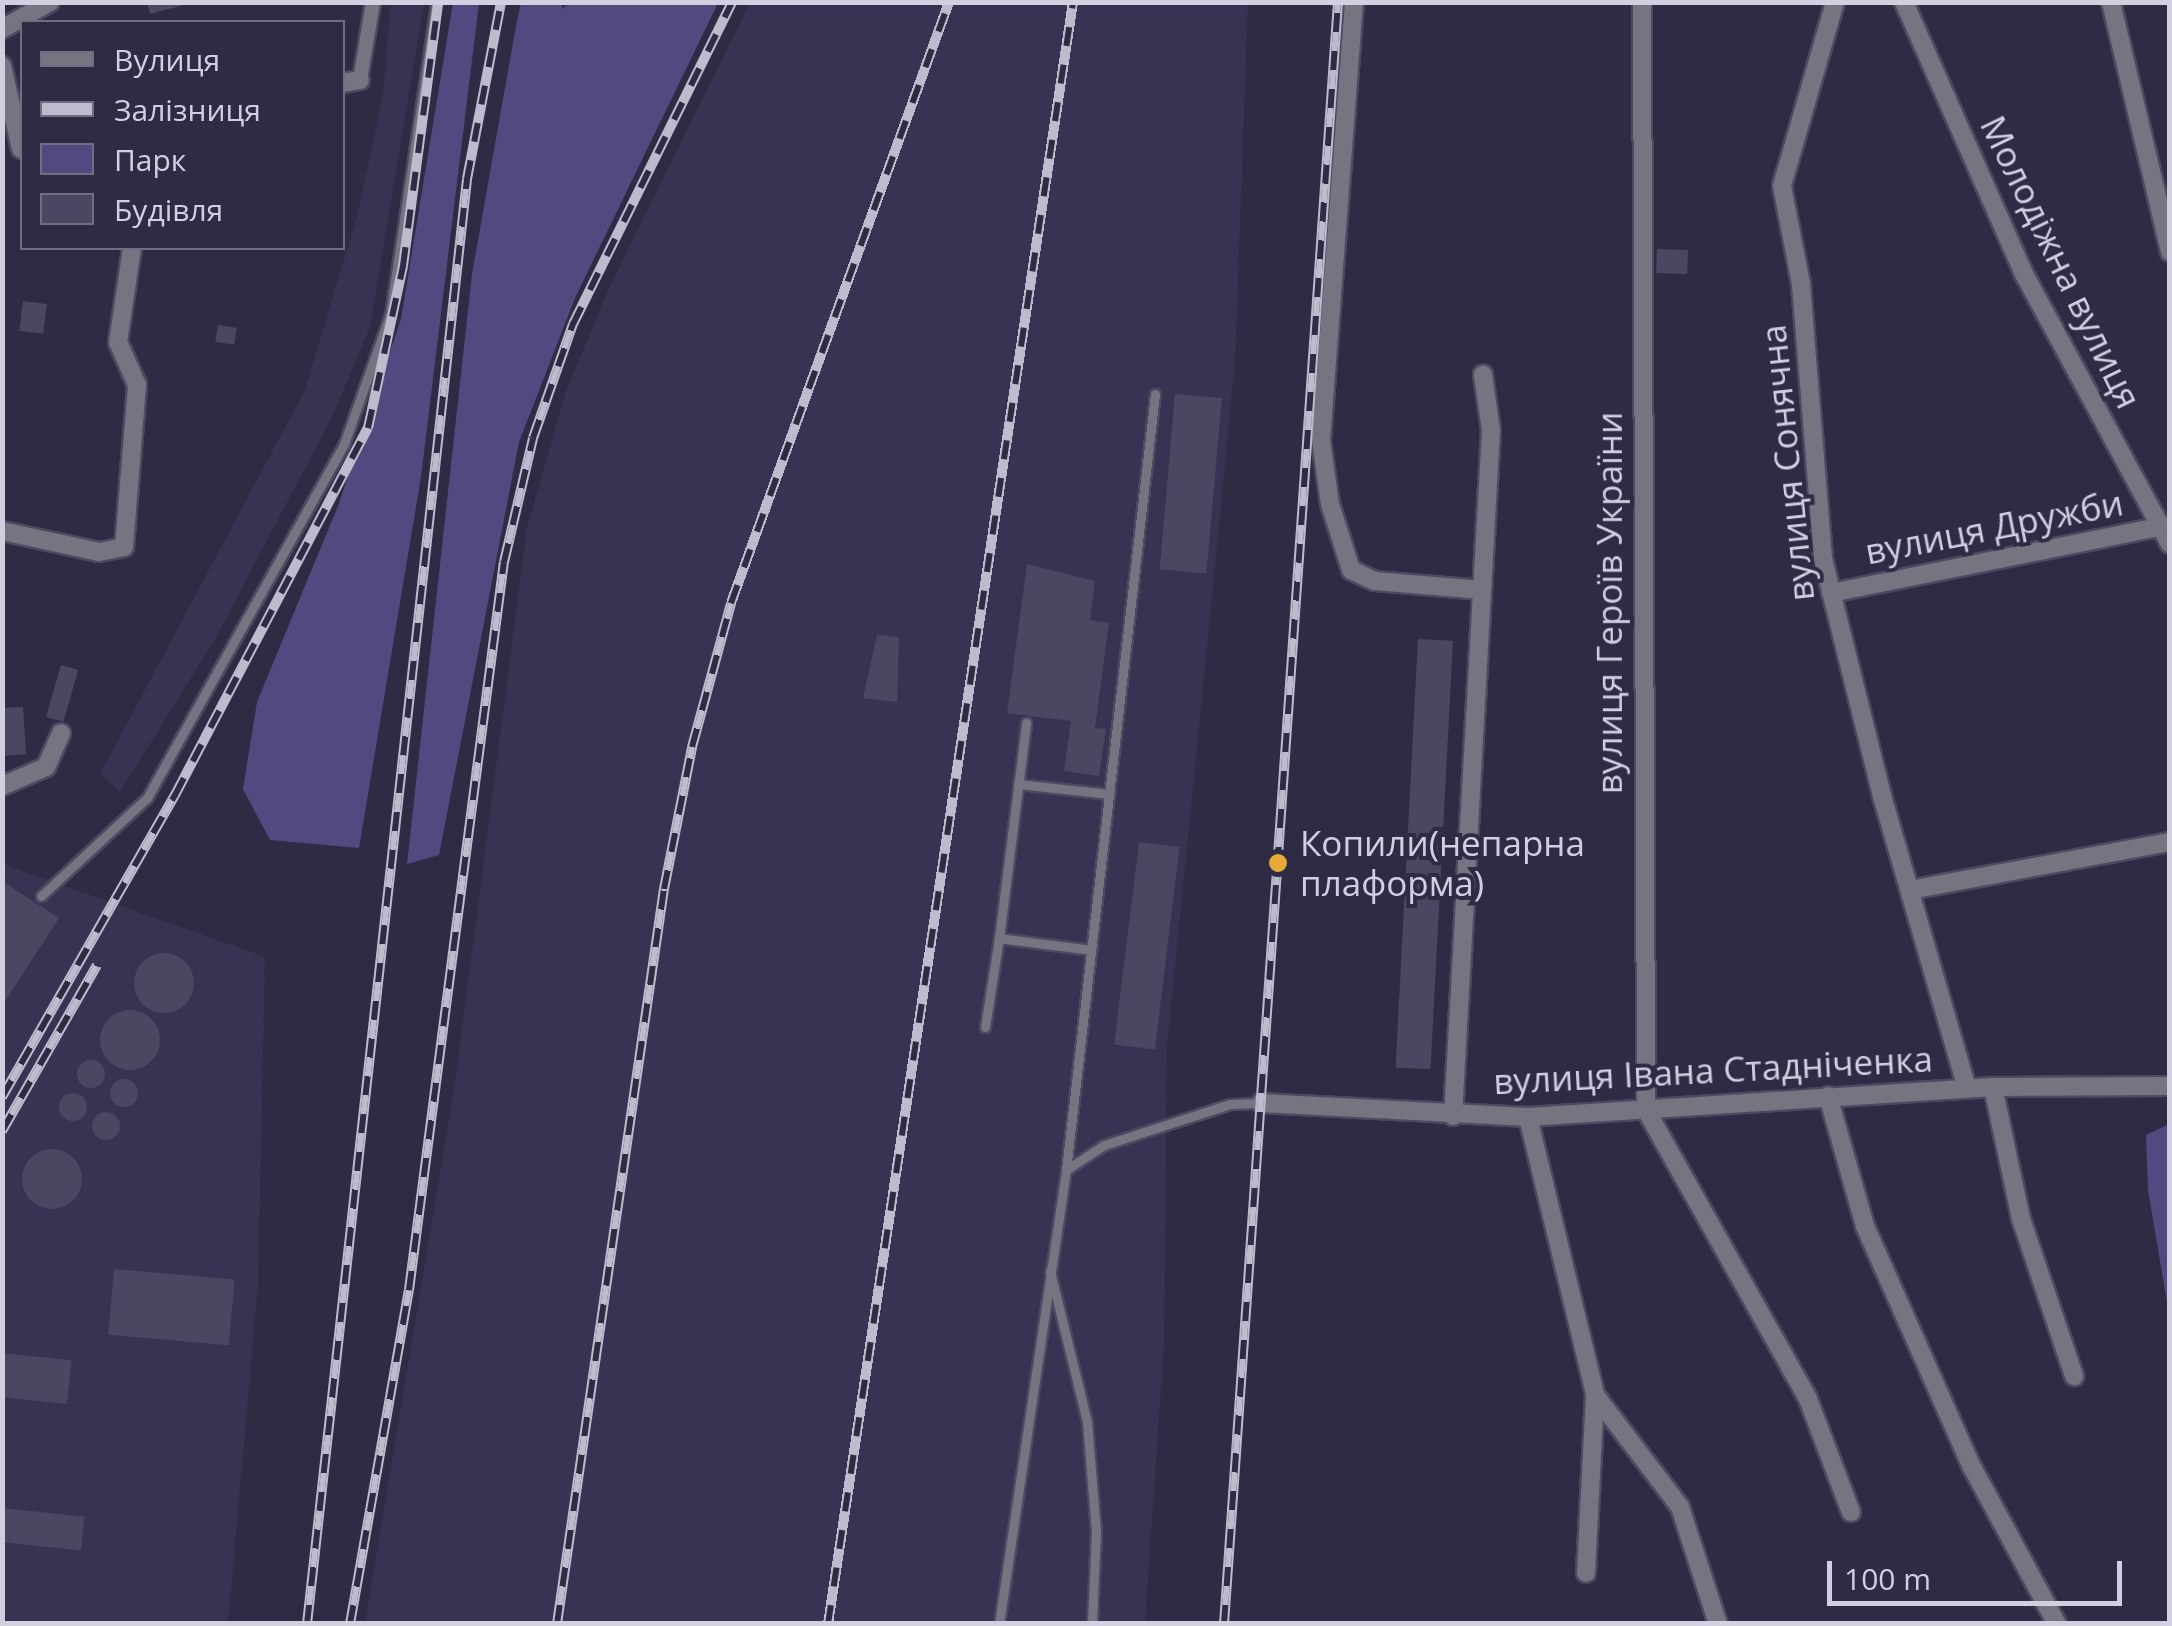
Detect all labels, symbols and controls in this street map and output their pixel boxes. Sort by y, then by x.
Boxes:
legend [20,20,345,250]
text: Вулиця [114,39,220,80]
text: Залізниця [114,89,261,130]
street label: Молодіжна вулиця [1972,109,2150,415]
text: Парк [114,139,186,180]
text: Будівля [114,189,223,230]
street label: вулиця Сонячна [1752,323,1822,603]
street label: вулиця Героїв України [1588,412,1630,794]
street label: вулиця Дружби [1861,481,2127,573]
place label: Копили(непарна плаформа) [1300,822,1585,904]
marker: Копили(непарна плаформа) [1265,850,1291,876]
street label: вулиця Івана Стадніченка [1492,1038,1934,1102]
scale bar [1832,1541,2127,1603]
text: 100 m [1844,1558,1931,1599]

